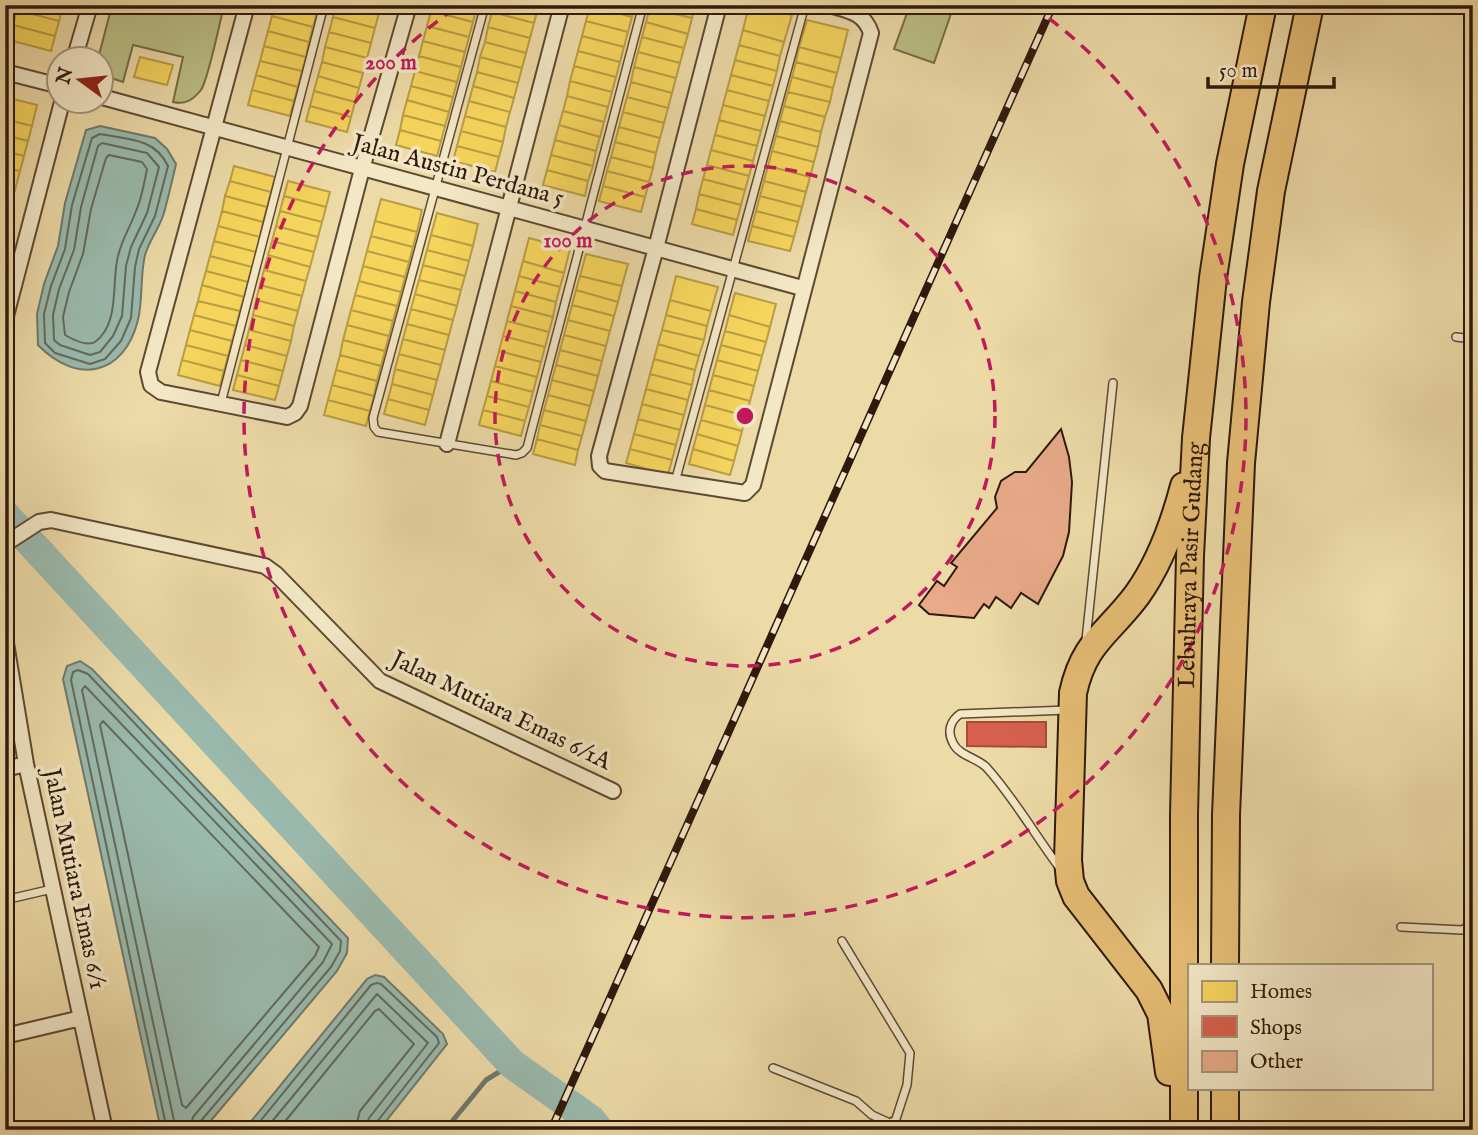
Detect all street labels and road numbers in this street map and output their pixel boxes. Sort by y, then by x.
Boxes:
street label: Jalan Austin Perdana 5 [346,127,568,214]
street label: Lebuhraya Pasir Gudang [1171,440,1211,688]
street label: Jalan Mutiara Emas 6/1A [383,643,617,778]
street label: Jalan Mutiara Emas 6/1 [35,763,113,992]

